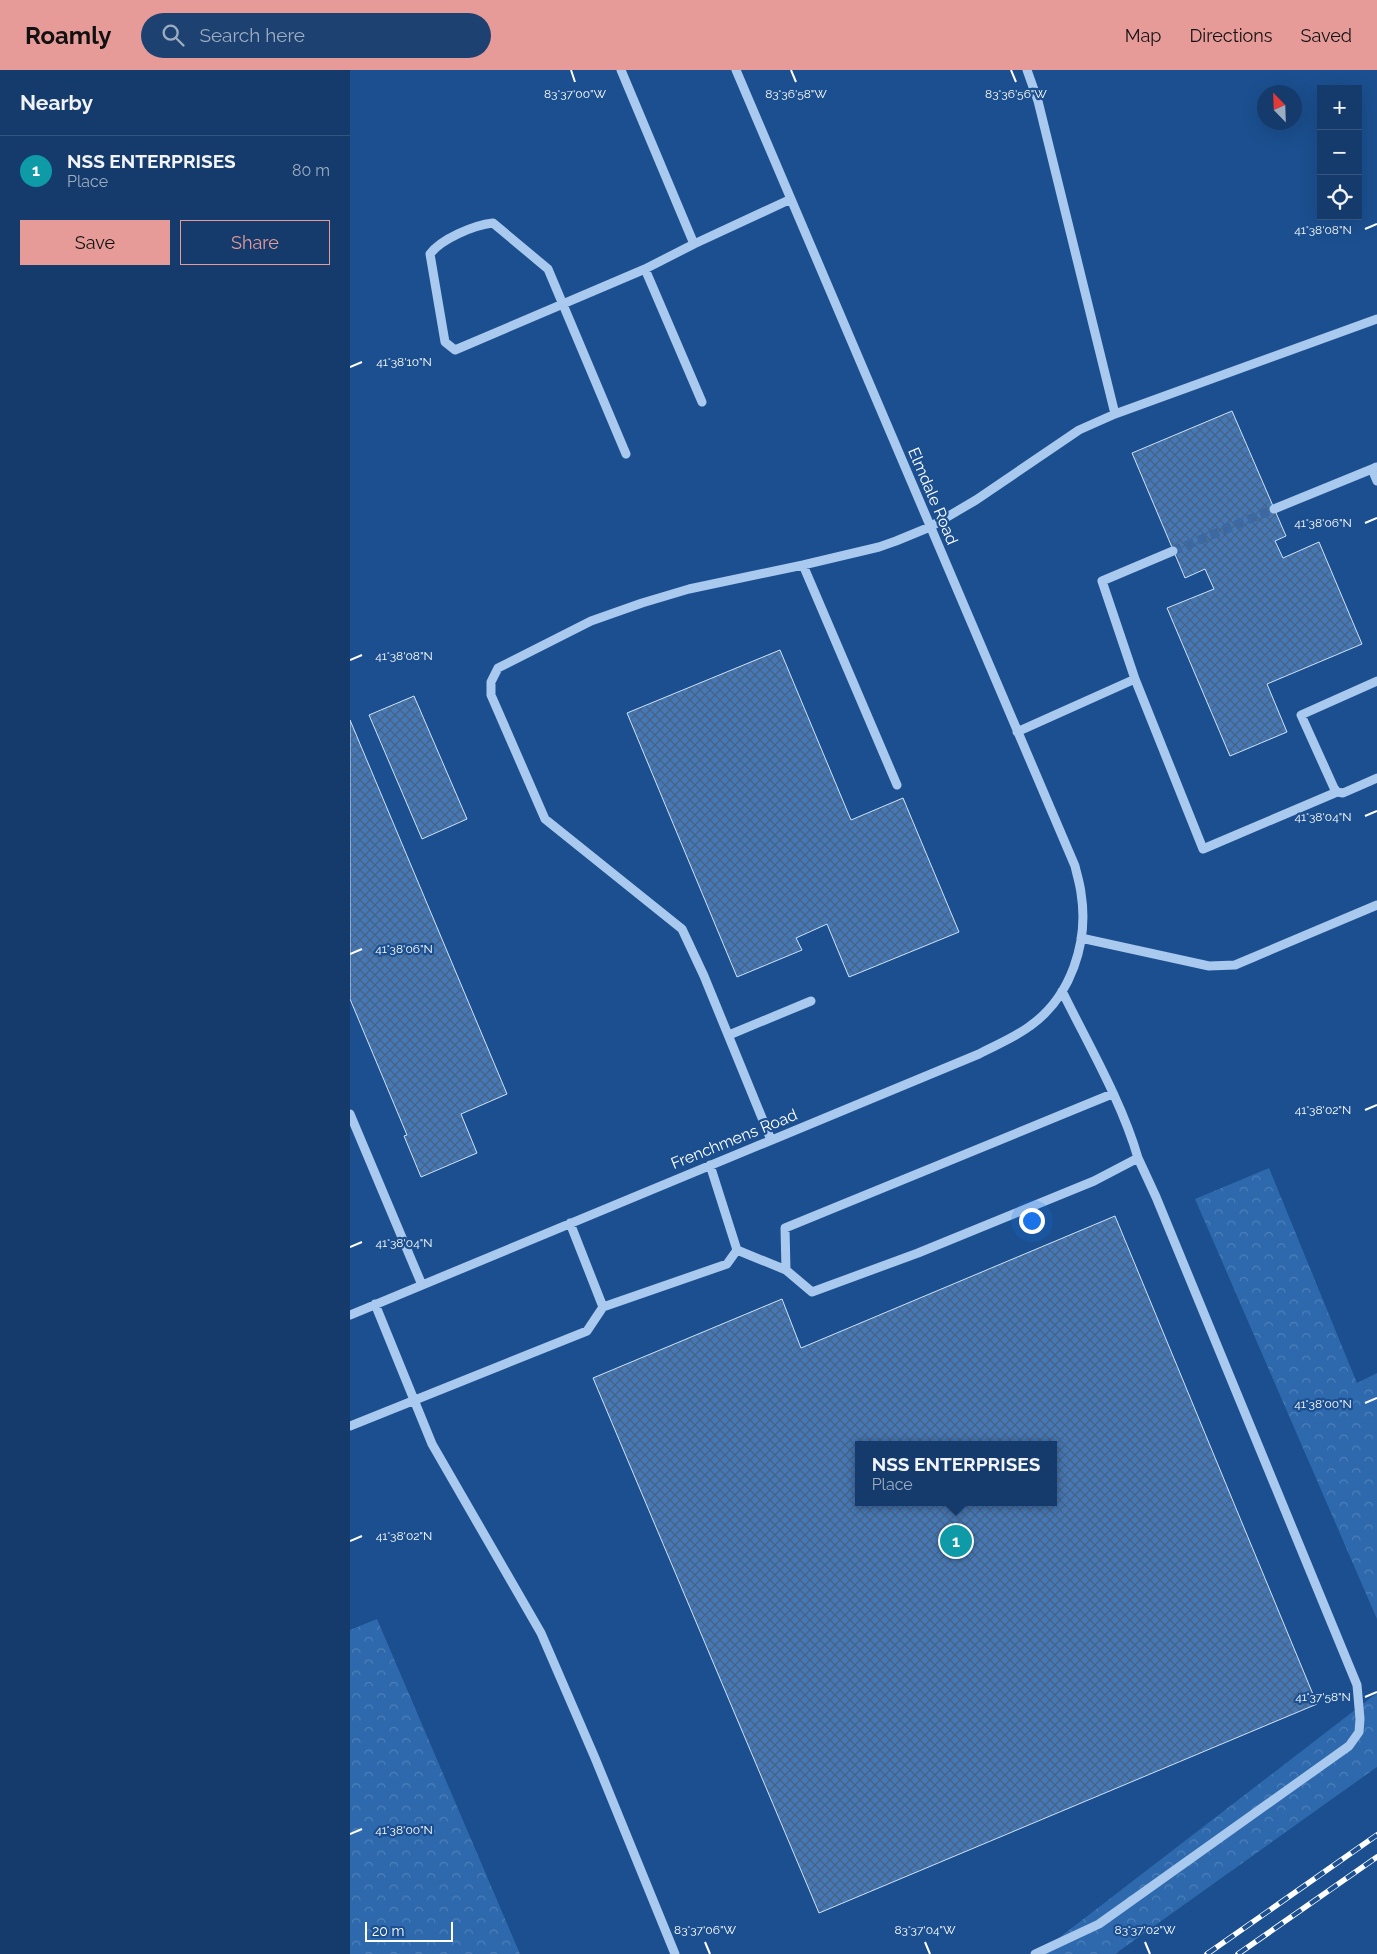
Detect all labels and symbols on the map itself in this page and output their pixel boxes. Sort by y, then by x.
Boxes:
north arrow [1257,85,1302,130]
text: 83°37'00"W [544,87,606,101]
text: 83°36'58"W [765,87,827,101]
text: 83°36'56"W [985,87,1047,101]
text: 41°38'08"N [1294,223,1352,237]
text: 41°38'10"N [376,355,432,369]
street label: Elmdale Road [904,445,962,547]
text: 41°38'06"N [1294,516,1352,530]
text: 41°38'08"N [375,649,433,663]
text: 41°38'04"N [1295,810,1351,824]
text: 41°38'06"N [375,942,433,956]
text: 41°38'02"N [1295,1103,1351,1117]
street label: Frenchmens Road [668,1105,800,1173]
your location [1019,1208,1045,1234]
text: 41°38'04"N [376,1236,432,1250]
text: 41°38'00"N [1294,1397,1352,1411]
pin: 1 [940,1522,972,1560]
text: 41°38'02"N [376,1529,432,1543]
text: 41°37'58"N [1295,1690,1351,1704]
text: 41°38'00"N [375,1823,433,1837]
scale bar [365,1919,452,1942]
text: 83°37'06"W [674,1923,736,1937]
text: 83°37'04"W [894,1923,956,1937]
text: 83°37'02"W [1115,1923,1176,1937]

